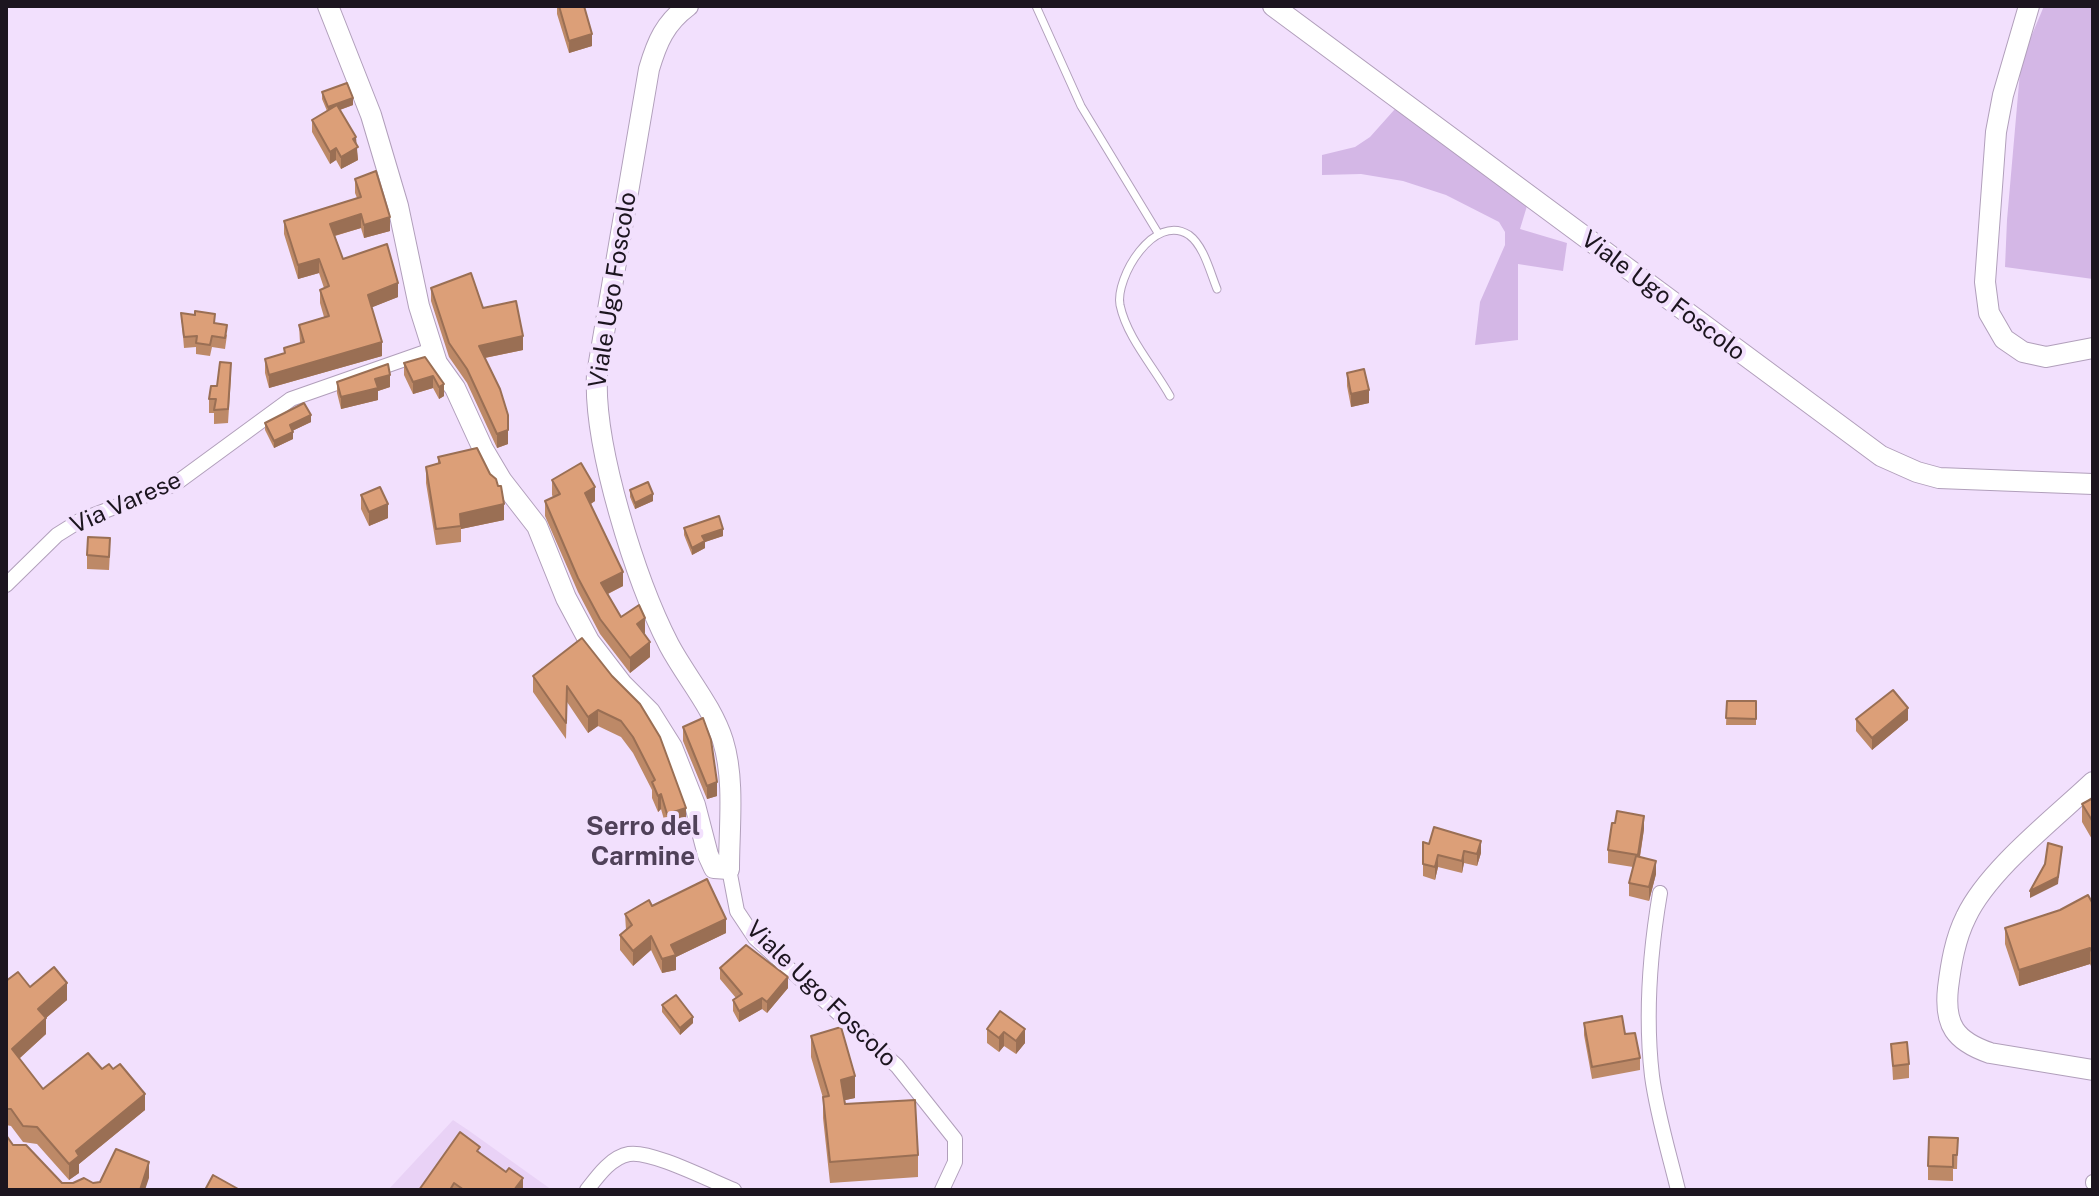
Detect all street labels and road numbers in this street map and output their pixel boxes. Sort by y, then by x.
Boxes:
street label: Viale Ugo Foscolo [583,190,643,390]
street label: Viale Ugo Foscolo [1575,225,1751,367]
street label: Via Varese [66,466,186,540]
street label: Viale Ugo Foscolo [740,915,902,1073]

